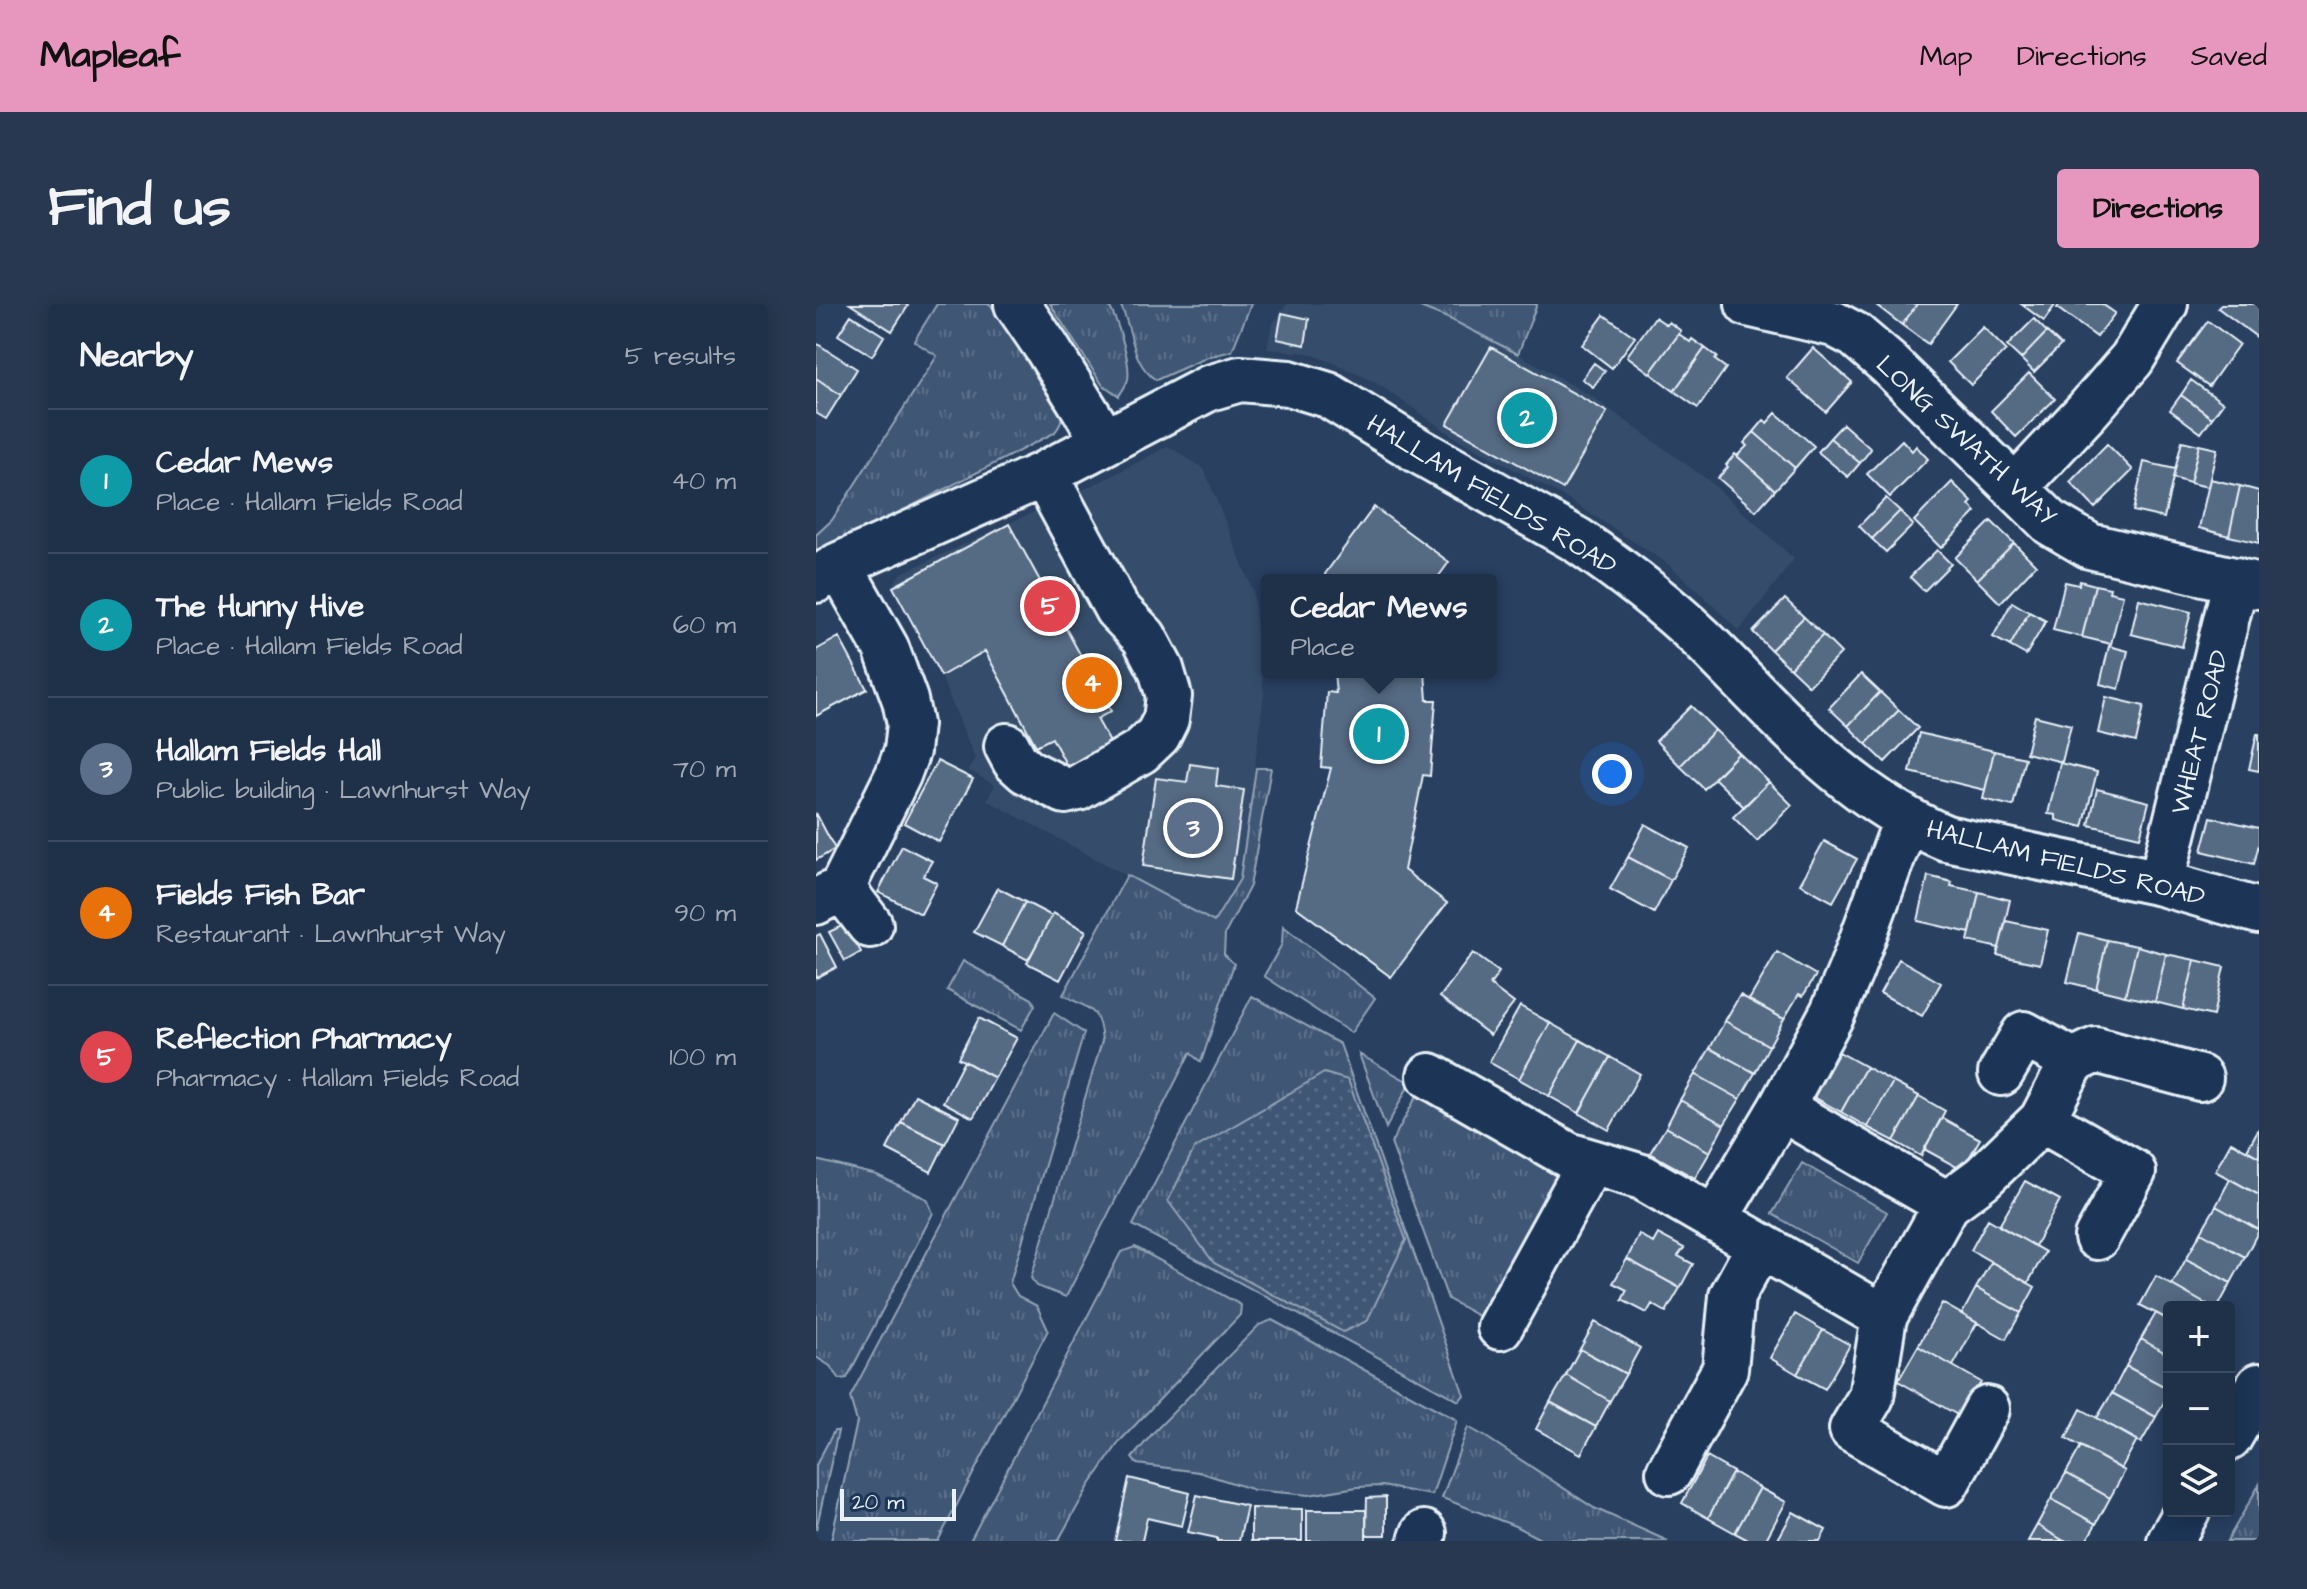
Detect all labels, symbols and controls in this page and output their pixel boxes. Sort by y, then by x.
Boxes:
text: Mapleaf [40,30,180,82]
text: Map [1920,37,1973,76]
text: Directions [2017,37,2147,76]
text: Saved [2191,37,2267,76]
text: Find us [48,169,231,247]
button: Directions [2057,169,2259,248]
text: Nearby [80,332,194,380]
text: 5 results [625,338,736,374]
street label: LONG SWATH WAY [1868,347,2065,534]
pin: 2 [1501,388,1553,448]
street label: HALLAM FIELDS ROAD [1360,406,1623,584]
text: Cedar Mews [156,442,333,484]
text: 1 [104,463,108,499]
text: 40 m [671,463,736,499]
text: Place · Hallam Fields Road [156,484,463,520]
popup [1261,574,1497,678]
pin: 5 [1024,576,1076,636]
text: The Hunny Hive [156,586,364,628]
text: Cedar Mews [1290,587,1468,629]
text: 2 [99,607,113,643]
text: 60 m [673,607,736,643]
text: Place · Hallam Fields Road [156,628,463,664]
text: Place [1290,629,1355,665]
street label: WHEAT ROAD [2162,646,2238,818]
pin: 4 [1066,653,1118,713]
pin: 1 [1353,704,1405,764]
text: Hallam Fields Hall [156,730,381,772]
text: 3 [99,751,113,787]
text: 70 m [673,751,736,787]
your location [1592,754,1632,794]
text: Public building · Lawnhurst Way [156,772,531,808]
pin: 3 [1167,798,1219,858]
street label: HALLAM FIELDS ROAD [1923,811,2209,915]
text: Fields Fish Bar [156,874,365,916]
text: 4 [97,895,115,931]
text: 90 m [674,895,736,931]
text: Restaurant · Lawnhurst Way [156,916,506,952]
text: Reflection Pharmacy [156,1018,452,1060]
text: 5 [97,1039,115,1075]
text: 100 m [669,1039,736,1075]
text: Pharmacy · Hallam Fields Road [156,1060,519,1096]
map controls [2163,1301,2235,1517]
button: + [2163,1301,2235,1373]
button: − [2163,1373,2235,1445]
button: layers [2163,1445,2235,1517]
scale bar [840,1485,956,1521]
text: 20 m [852,1487,904,1518]

